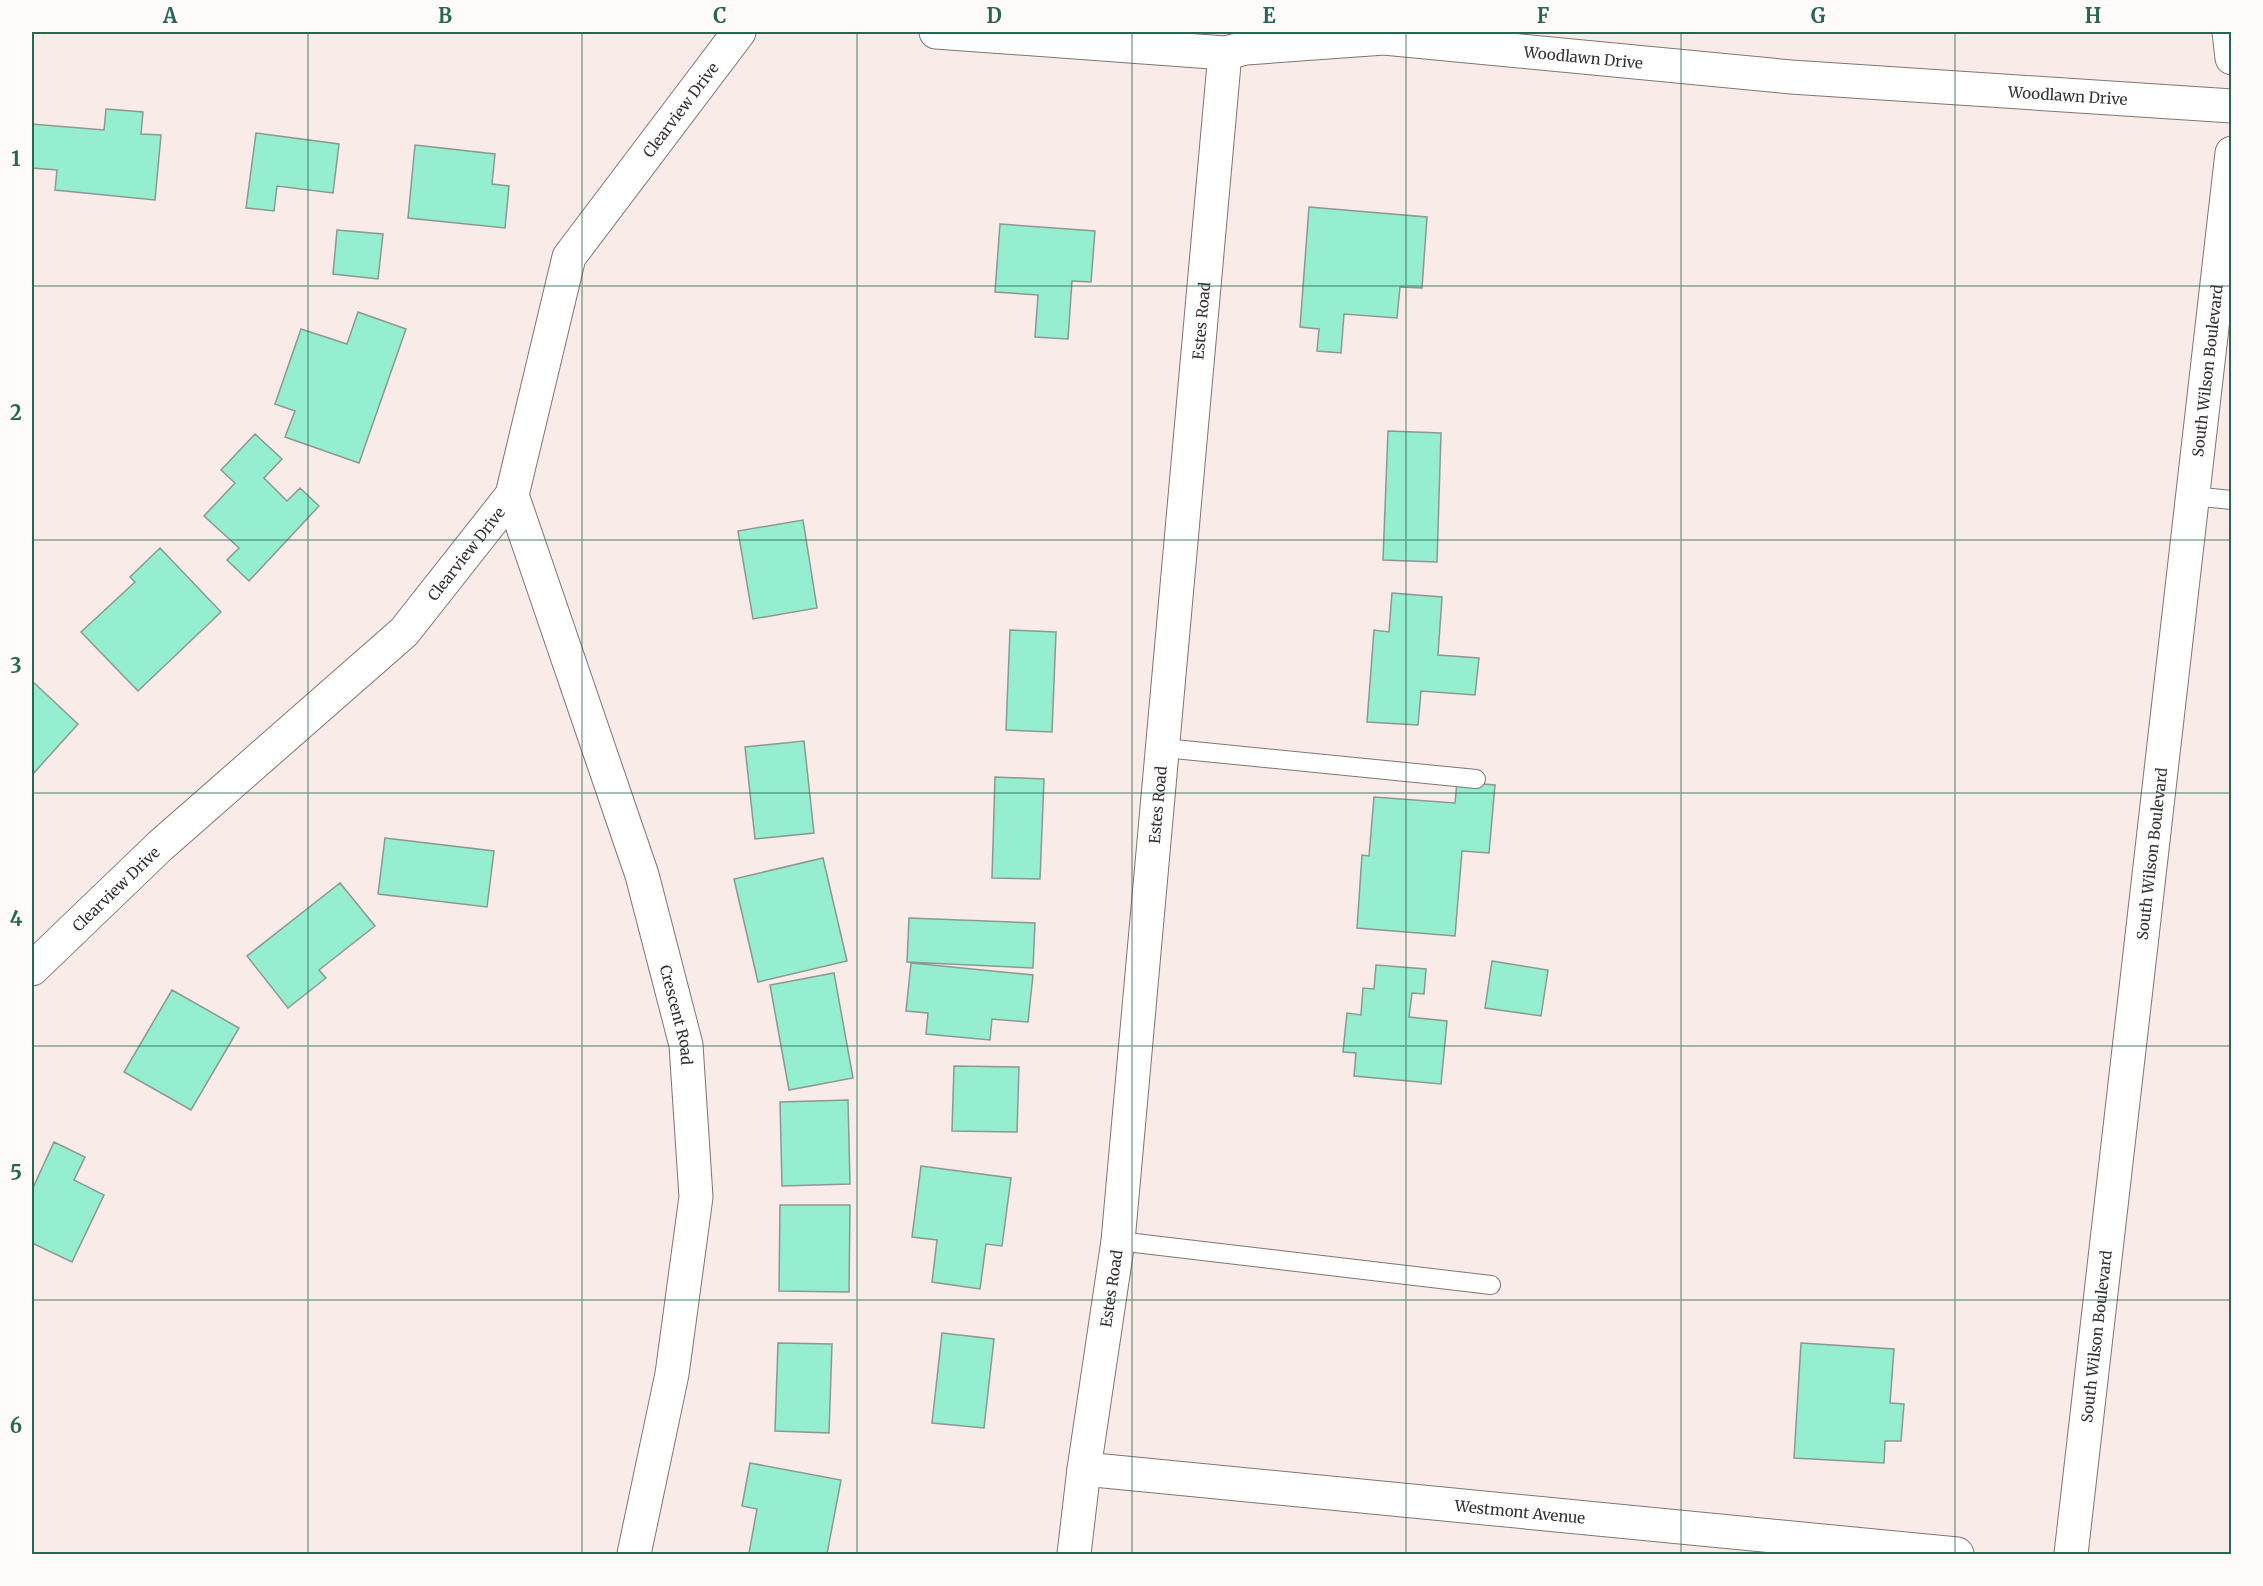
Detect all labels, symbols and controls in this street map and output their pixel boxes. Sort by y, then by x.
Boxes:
text: A [162,3,178,28]
text: B [438,3,452,28]
text: C [713,3,727,28]
text: D [986,3,1002,28]
text: E [1262,3,1276,28]
text: F [1537,3,1550,28]
text: G [1811,3,1826,28]
text: H [2085,3,2101,28]
street label: Woodlawn Drive [1522,42,1644,72]
street label: Clearview Drive [638,58,722,161]
street label: Woodlawn Drive [2006,82,2128,109]
text: 1 [11,146,21,171]
street label: Estes Road [1188,281,1214,361]
street label: South Wilson Boulevard [2188,284,2226,458]
text: 2 [10,400,22,425]
street label: Clearview Drive [423,503,509,604]
text: 3 [10,653,22,678]
street label: Estes Road [1144,765,1170,845]
street label: South Wilson Boulevard [2132,766,2171,941]
street label: Clearview Drive [68,842,163,935]
text: 4 [10,906,23,931]
street label: Crescent Road [656,963,697,1065]
text: 5 [10,1160,22,1185]
street label: Estes Road [1096,1249,1126,1329]
street label: South Wilson Boulevard [2077,1249,2115,1424]
text: 6 [10,1413,22,1438]
street label: Westmont Avenue [1453,1496,1586,1527]

